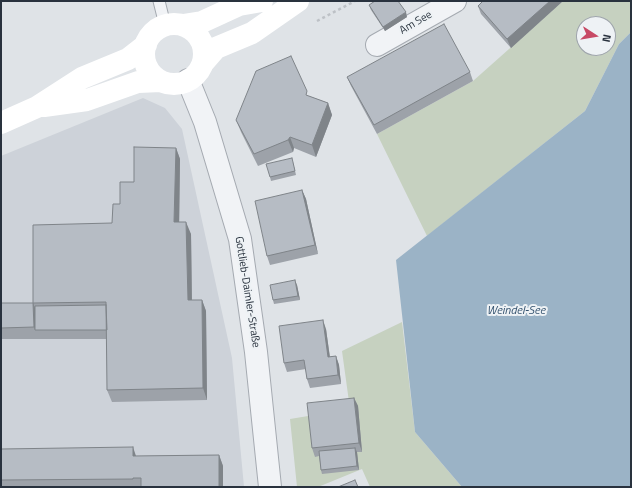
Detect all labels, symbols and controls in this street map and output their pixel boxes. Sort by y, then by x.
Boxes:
street label: Am See [397,8,435,38]
north arrow [576,16,616,56]
text: N [598,33,615,44]
street label: Gottlieb-Daimler-Straße [232,235,262,349]
water label: Weindel-See [487,304,545,318]

